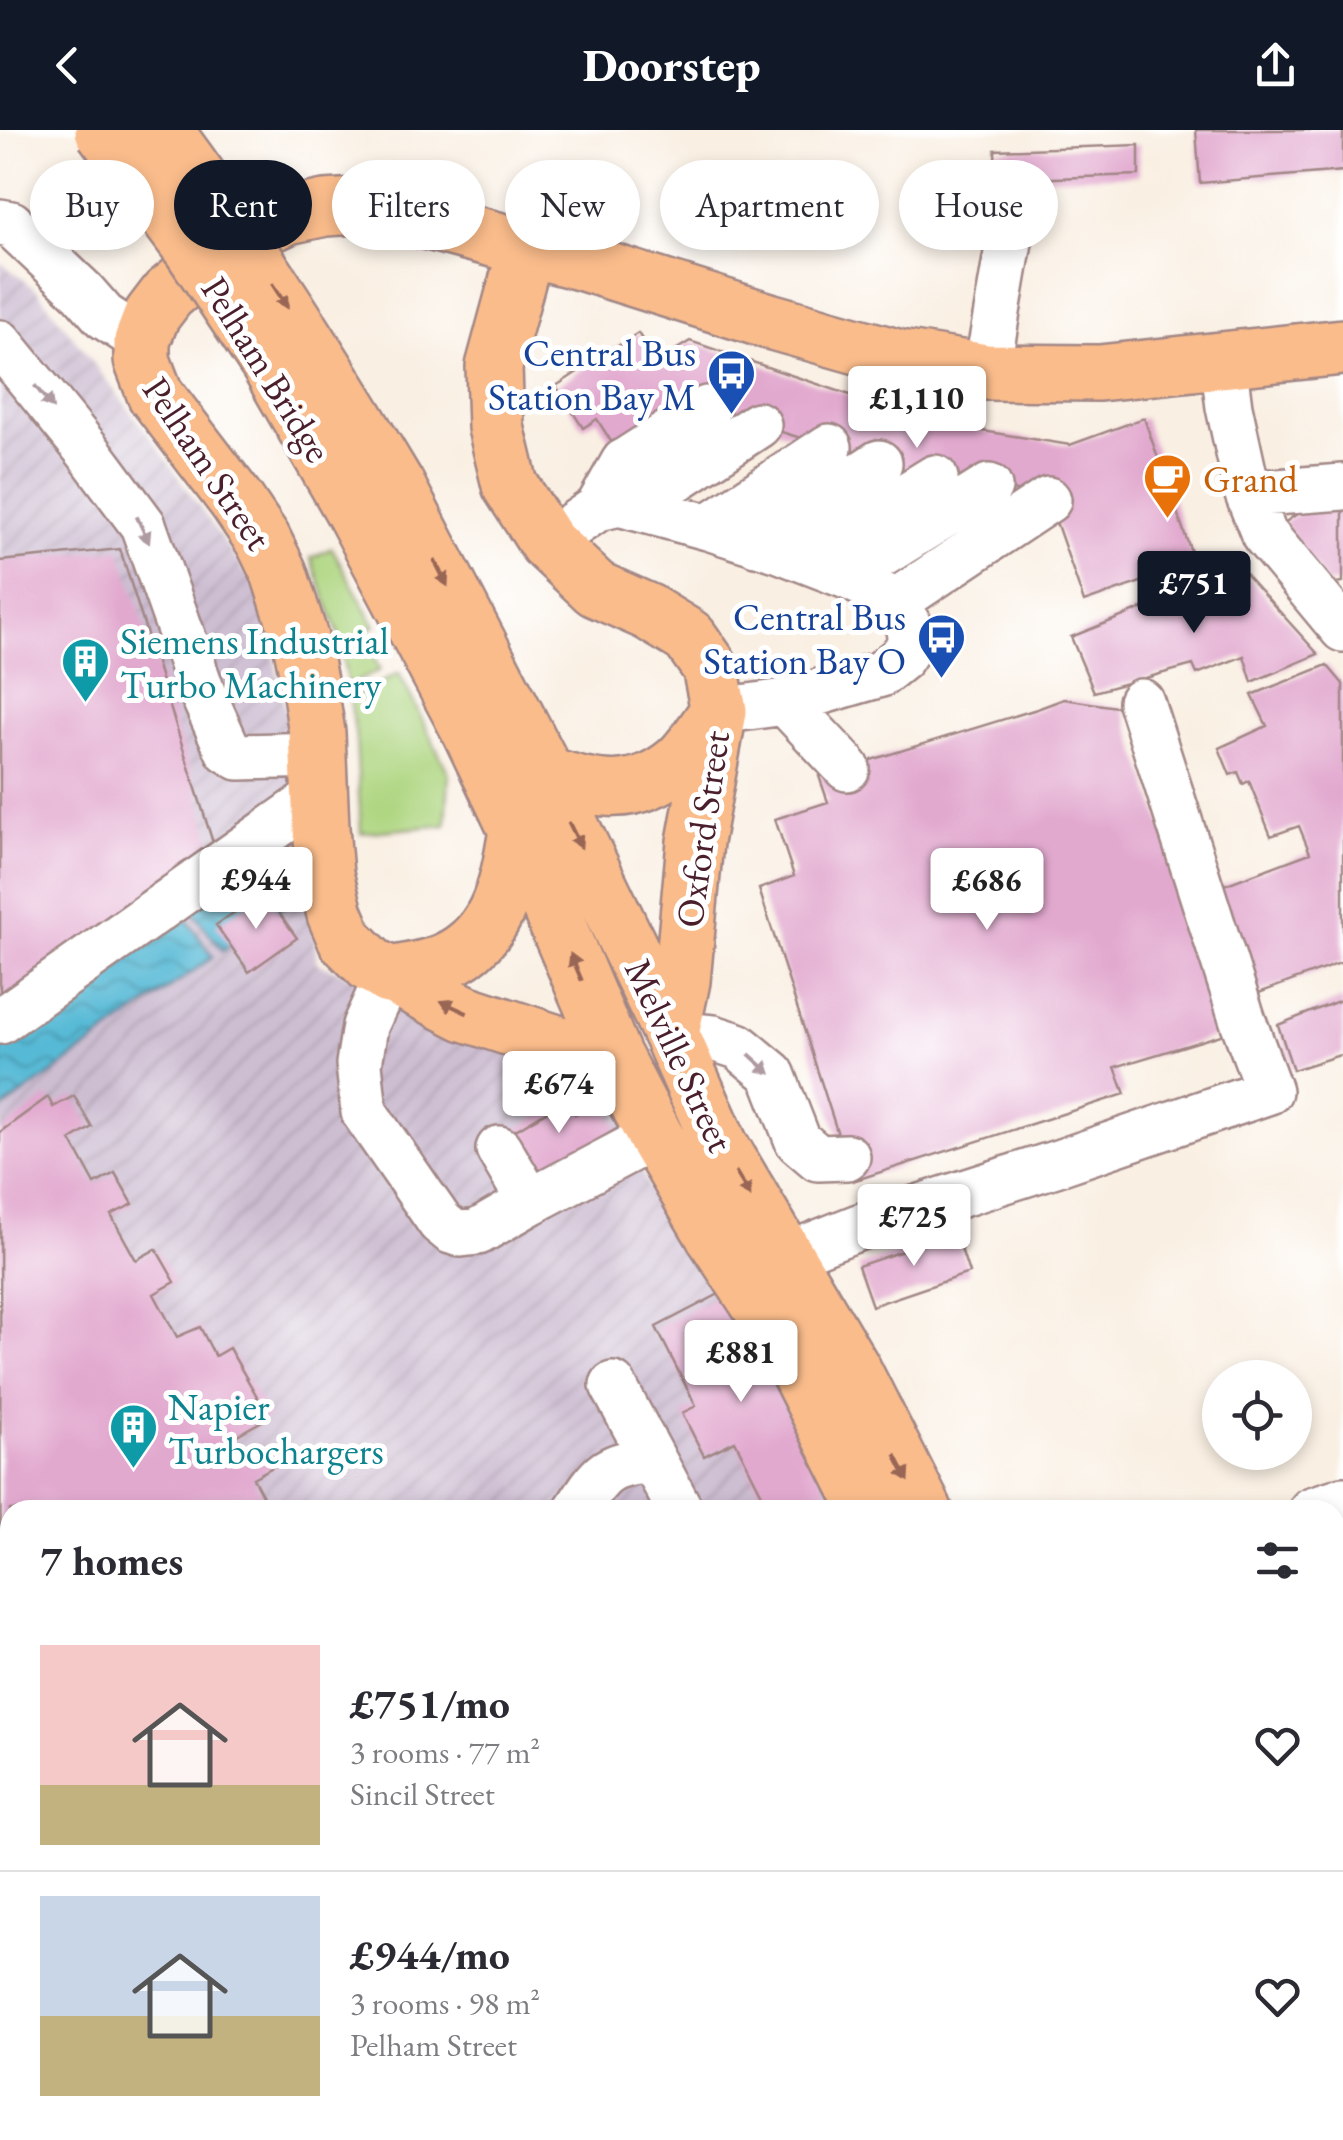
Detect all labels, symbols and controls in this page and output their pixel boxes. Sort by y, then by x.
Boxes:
text: Doorstep [583,36,760,94]
icon: back [40,38,95,93]
icon: share [1248,38,1303,93]
chip: Buy [30,160,154,250]
chip: Rent [174,160,312,250]
chip: Filters [332,160,485,250]
chip: New [505,160,640,250]
chip: Apartment [660,160,879,250]
chip: House [899,160,1058,250]
street label: Pelham Bridge [191,267,343,471]
one-way arrow [270,282,288,309]
place label: Central Bus Station Bay M [488,328,696,421]
bus stop icon: Central Bus Station Bay M [705,348,757,416]
pin: £1,110 [836,366,998,451]
street label: Pelham Street [132,367,284,559]
text: £1,110 [870,377,964,419]
one-way arrow [33,384,54,410]
cafe icon: Grand [1142,452,1194,520]
place label: Grand [1203,454,1299,503]
one-way arrow [135,516,152,545]
pin: £751 [1135,551,1253,636]
one-way arrow [432,558,449,587]
text: £751 [1160,562,1228,604]
place label: Central Bus Station Bay O [703,592,906,685]
bus stop icon: Central Bus Station Bay O [915,612,967,680]
place label: Siemens Industrial Turbo Machinery [120,616,389,709]
building icon: Siemens Industrial Turbo Machinery [59,636,111,704]
street label: Oxford Street [664,727,740,931]
one-way arrow [567,821,584,850]
pin: £944 [197,847,315,932]
pin: £686 [928,848,1046,933]
text: £944 [222,858,290,900]
text: £686 [953,859,1021,901]
street label: Melville Street [614,951,746,1159]
one-way arrow [568,952,584,982]
one-way arrow [439,999,468,1016]
pin: £674 [500,1051,618,1136]
one-way arrow [747,1053,771,1076]
text: £674 [525,1062,593,1104]
one-way arrow [734,1170,751,1198]
pin: £725 [855,1184,973,1269]
text: £725 [880,1195,948,1237]
pin: £881 [682,1320,800,1405]
text: £881 [707,1331,775,1373]
map controls [1202,1360,1312,1470]
button: locate [1202,1360,1312,1470]
place label: Napier Turbochargers [168,1382,384,1475]
building icon: Napier Turbochargers [107,1402,159,1470]
one-way arrow [893,1453,910,1482]
text: 7 homes [40,1533,183,1588]
icon: filters [1250,1533,1305,1588]
text: £751/mo [350,1676,510,1731]
icon: home [120,1685,240,1805]
icon: heart [1250,1718,1305,1773]
text: 3 rooms · 77 m² [350,1731,540,1773]
text: Sincil Street [350,1773,495,1815]
text: £944/mo [350,1927,510,1982]
icon: home [120,1936,240,2056]
icon: heart [1250,1969,1305,2024]
text: 3 rooms · 98 m² [350,1982,540,2024]
text: Pelham Street [350,2024,517,2066]

